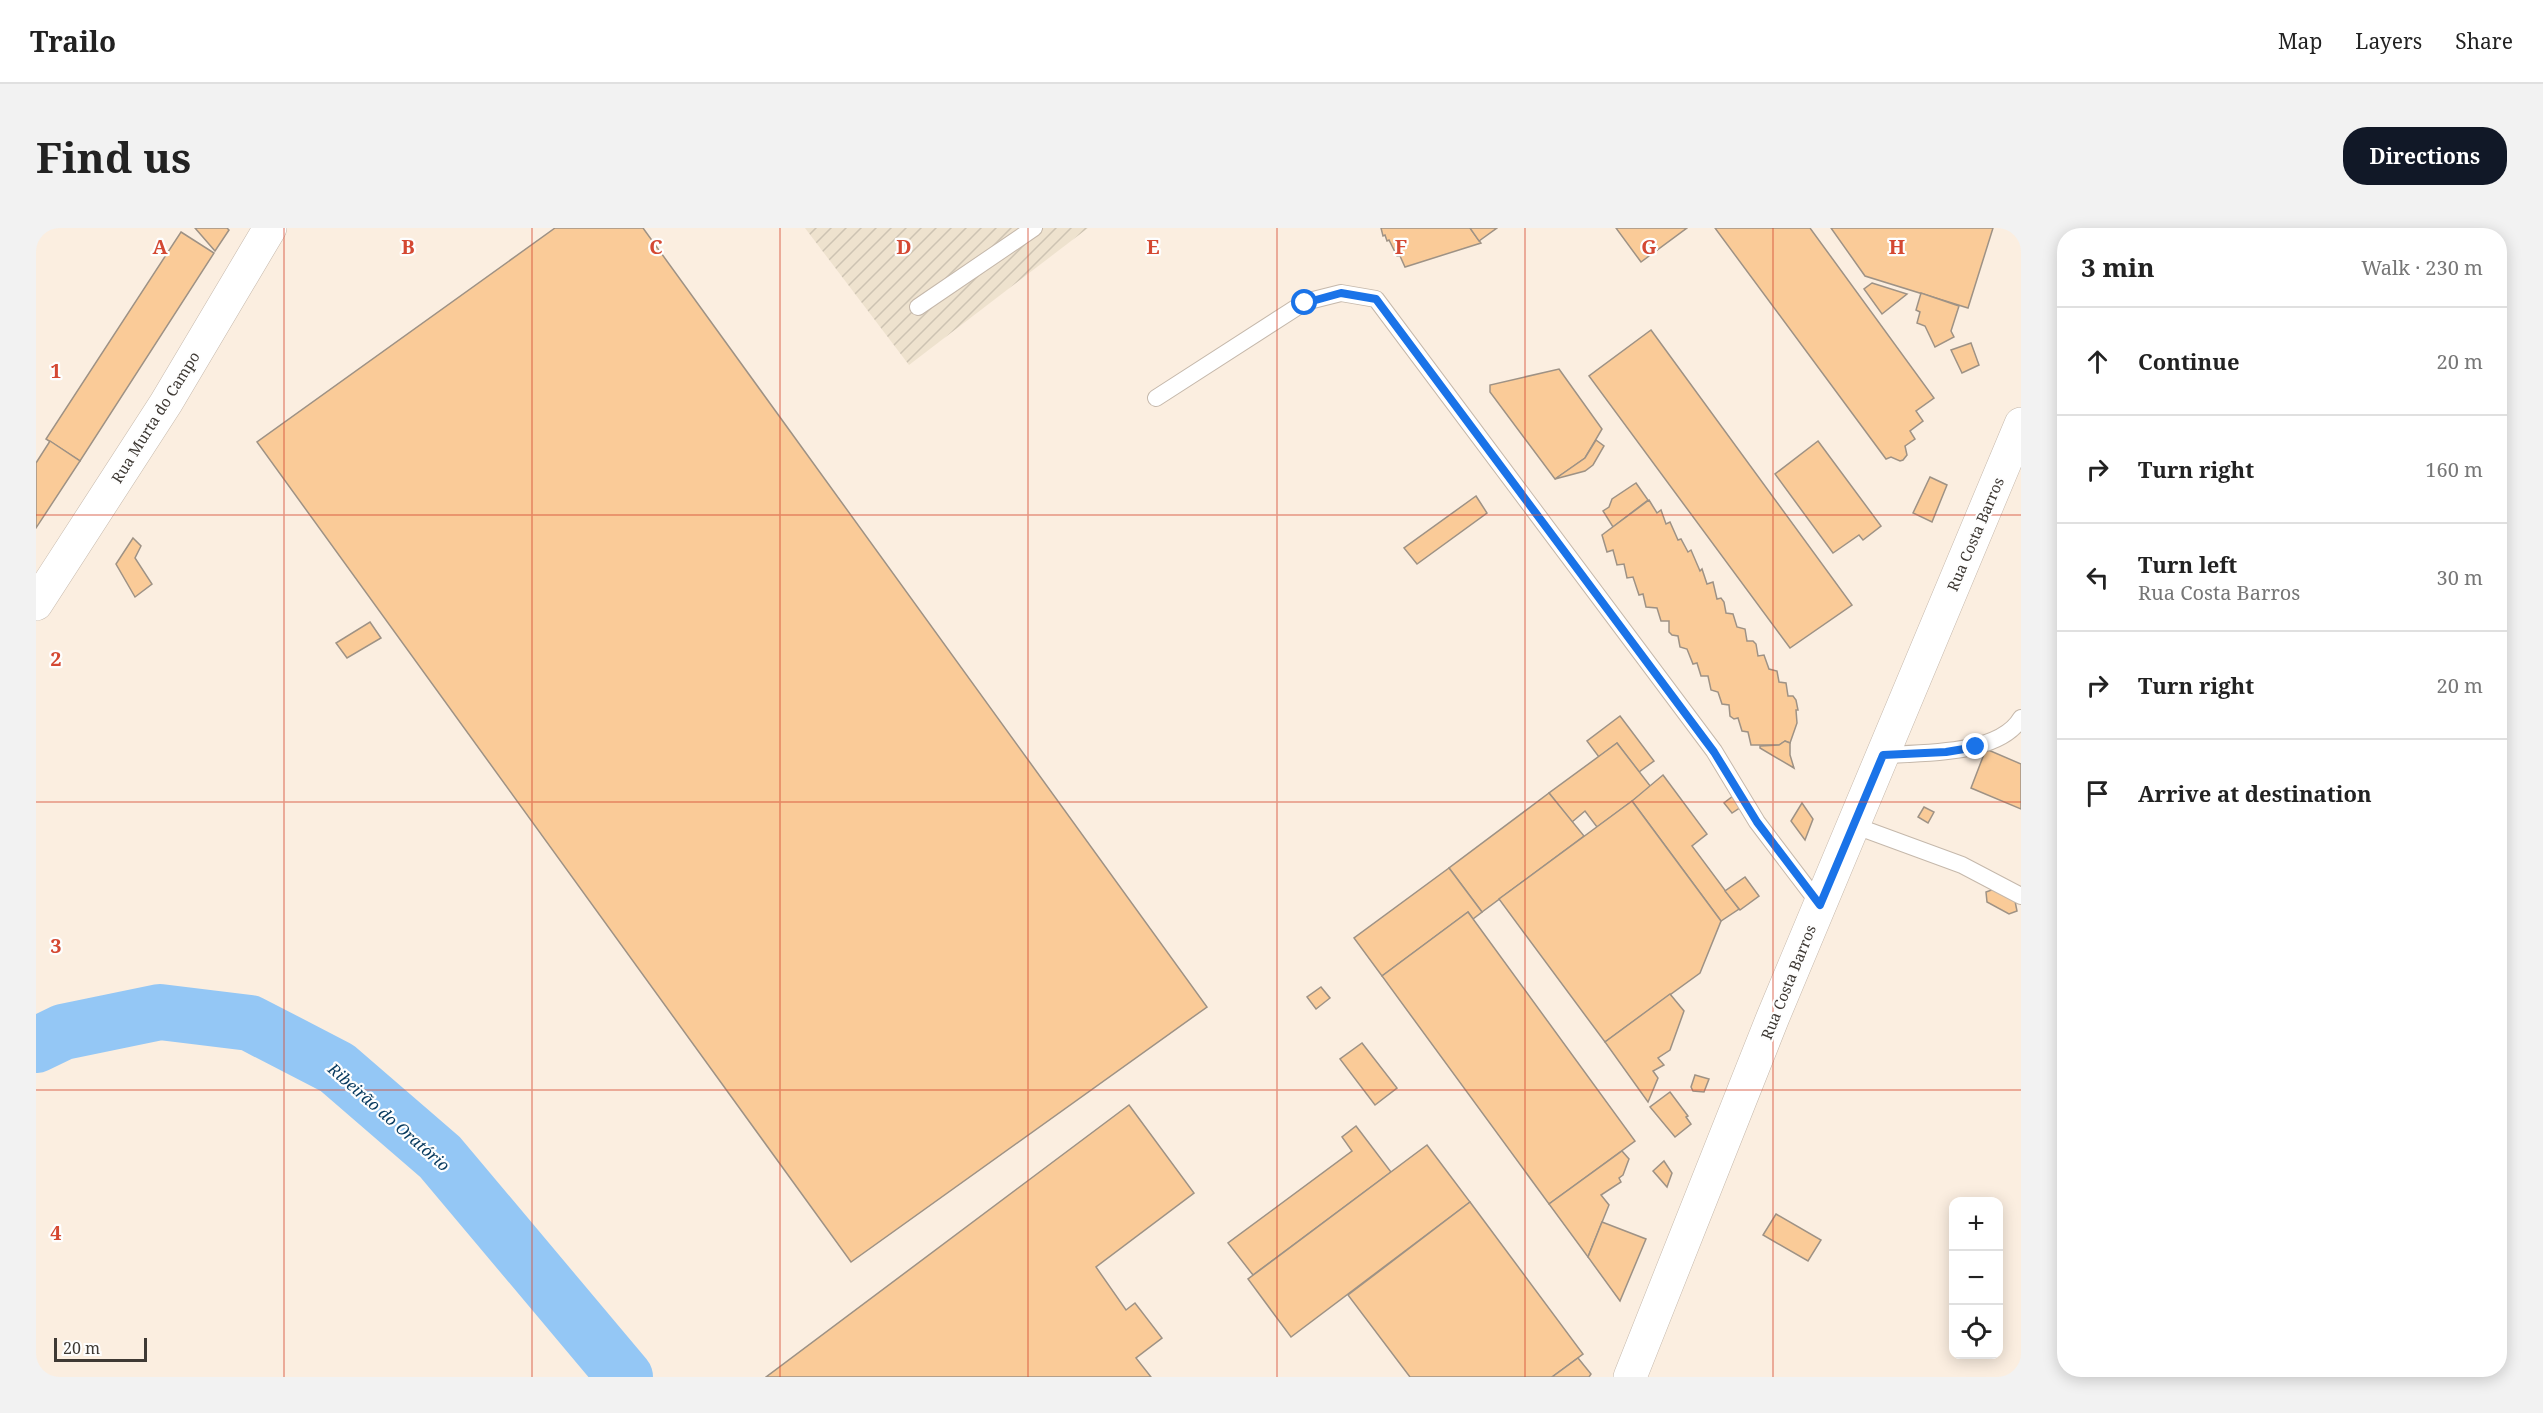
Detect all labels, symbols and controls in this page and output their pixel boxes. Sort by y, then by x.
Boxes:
text: Trailo [30,22,116,60]
text: Map [2278,27,2322,55]
text: Layers [2355,27,2422,55]
text: Share [2455,27,2513,55]
button: Directions [2343,127,2507,185]
text: Find us [36,128,191,185]
text: A [152,233,168,260]
text: B [401,233,415,260]
text: C [649,233,663,260]
text: D [896,233,912,260]
text: E [1146,233,1160,260]
text: F [1395,233,1407,260]
text: G [1641,233,1657,260]
text: H [1889,233,1905,260]
text: 3 min [2081,249,2155,285]
text: Walk · 230 m [2361,254,2483,281]
route start [1291,289,1317,315]
icon: ahead [2081,345,2114,378]
text: Continue [2138,346,2240,376]
street label: Rua Murta do Campo [106,347,204,487]
text: 20 m [2437,348,2483,375]
text: 1 [50,357,62,384]
icon: right [2081,453,2114,486]
text: Turn right [2138,454,2254,484]
text: 160 m [2425,456,2483,483]
street label: Rua Costa Barros [1942,474,2008,594]
text: Turn left [2138,549,2237,579]
icon: left [2081,561,2114,594]
text: 30 m [2437,564,2483,591]
text: Rua Costa Barros [2138,579,2300,606]
text: 2 [50,645,62,672]
icon: right [2081,669,2114,702]
text: Turn right [2138,670,2254,700]
text: 20 m [2437,672,2483,699]
route end [1962,733,1988,759]
icon: arrive [2081,777,2114,810]
text: Arrive at destination [2138,778,2372,808]
street label: Rua Costa Barros [1756,922,1820,1042]
text: 3 [50,932,62,959]
water label: Ribeirão do Oratório [323,1057,455,1176]
map controls [1949,1197,2003,1359]
button: + [1949,1197,2003,1251]
text: 4 [50,1219,62,1246]
button: − [1949,1251,2003,1305]
button: locate [1949,1305,2003,1359]
scale bar [54,1335,147,1362]
text: 20 m [63,1337,100,1359]

